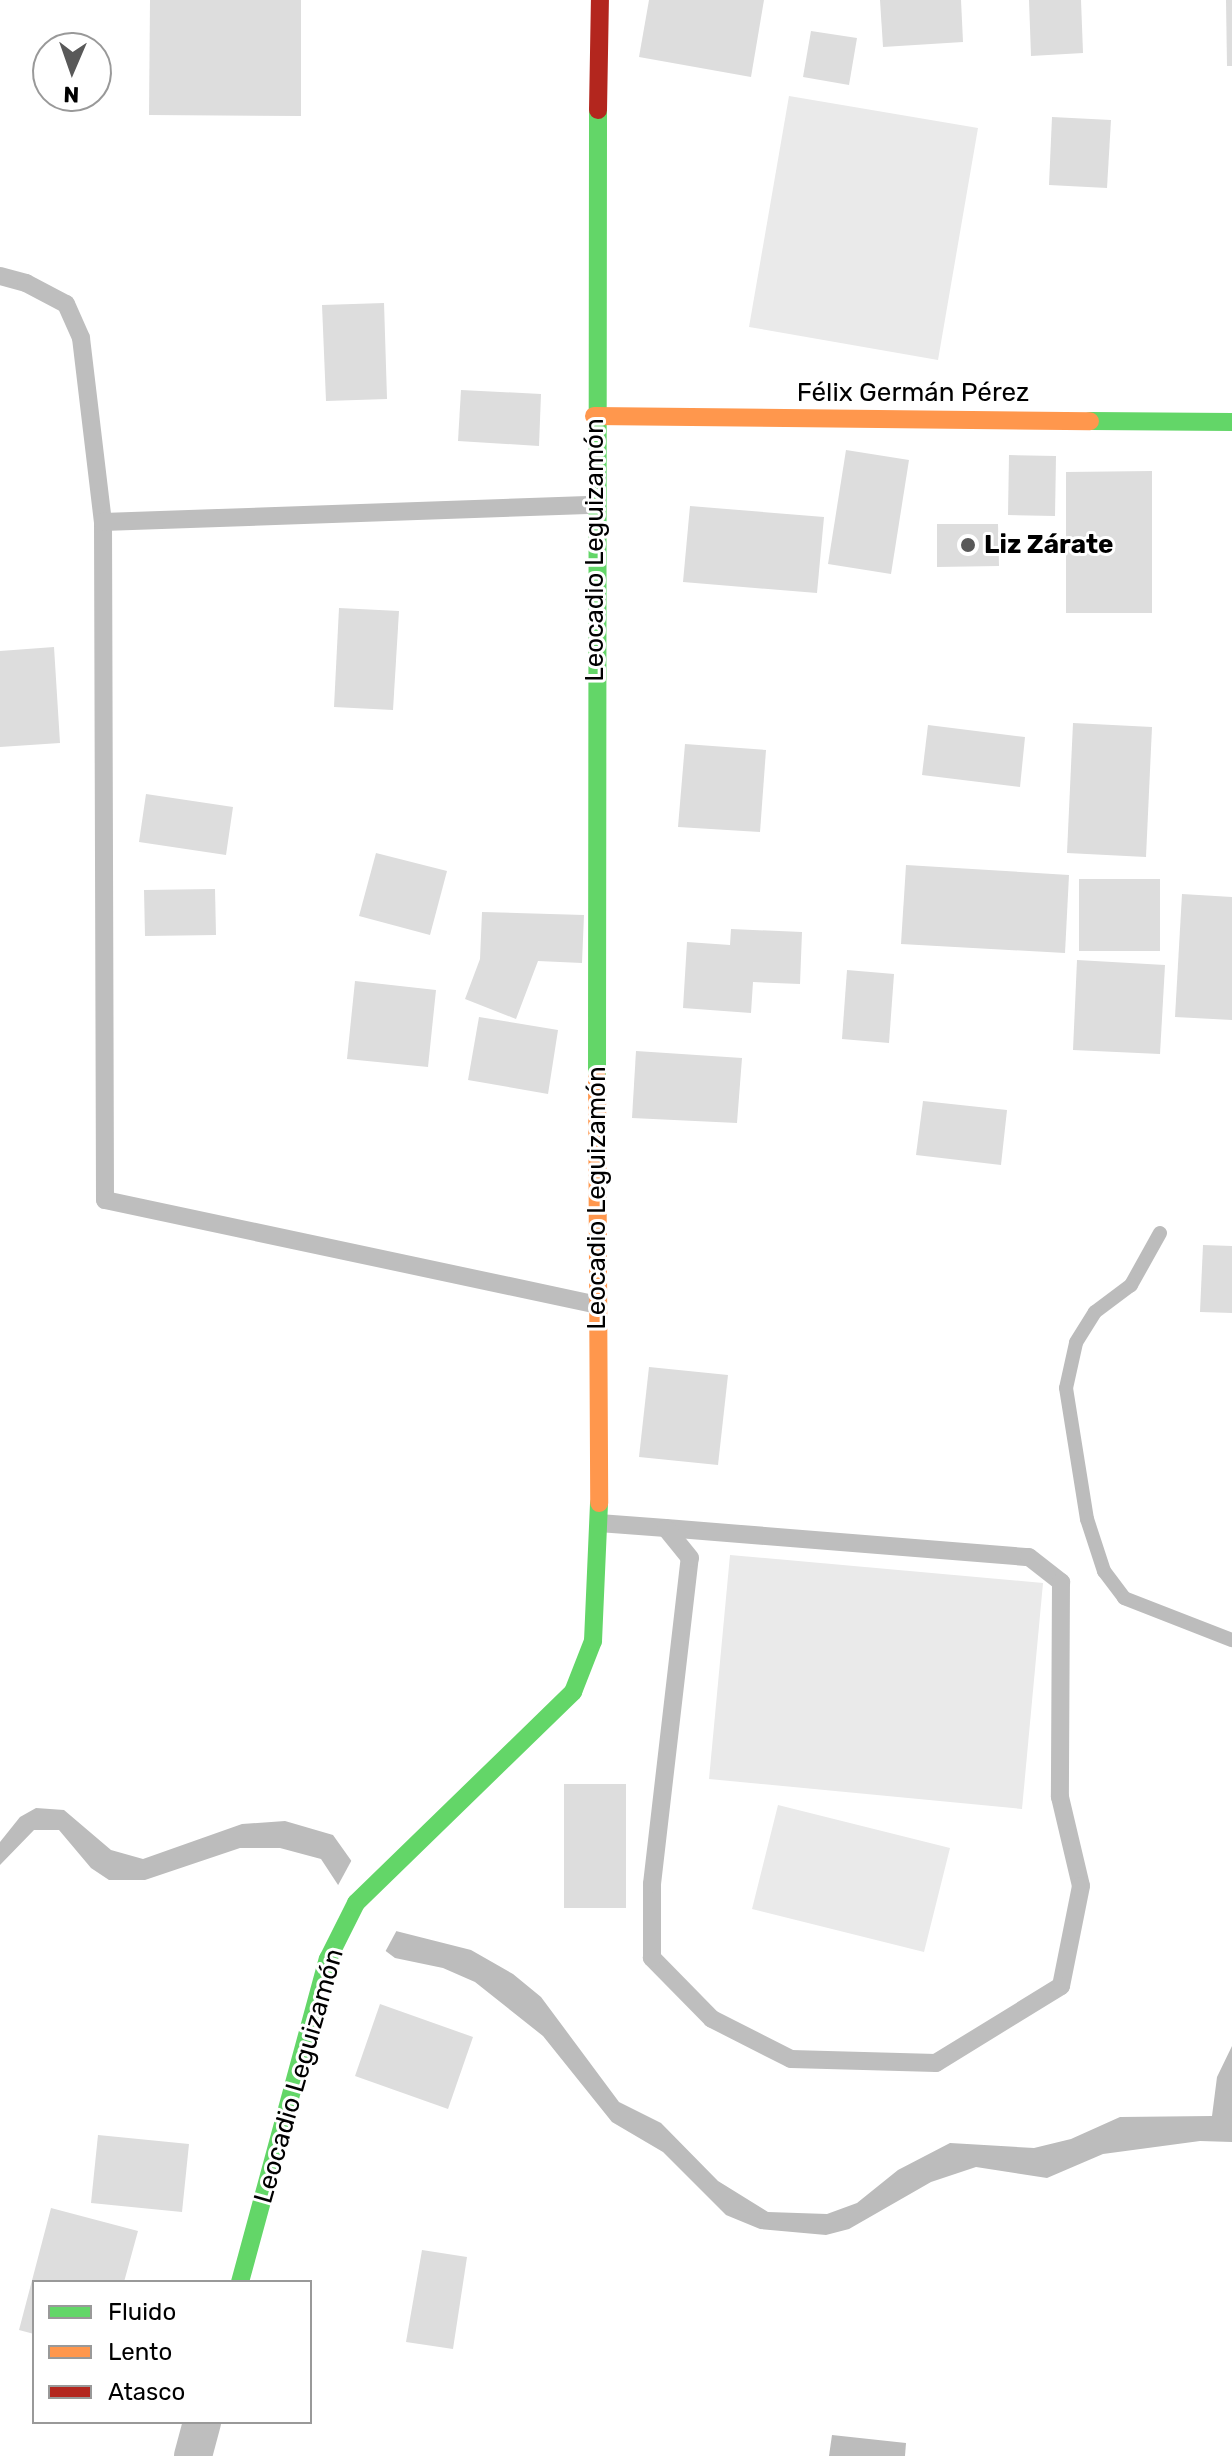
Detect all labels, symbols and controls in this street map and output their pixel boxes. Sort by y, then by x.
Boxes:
north arrow [32,32,112,112]
text: N [63,81,80,108]
street label: Félix Germán Pérez [797,377,1029,409]
street label: Leocadio Leguizamón [579,418,611,682]
place label: Liz Zárate [984,529,1114,561]
marker: Liz Zárate [959,536,977,554]
street label: Leocadio Leguizamón [581,1066,613,1330]
street label: Leocadio Leguizamón [248,1945,350,2207]
legend [32,2280,312,2424]
text: Fluido [108,2298,176,2326]
text: Lento [108,2338,172,2366]
text: Atasco [108,2378,185,2406]

